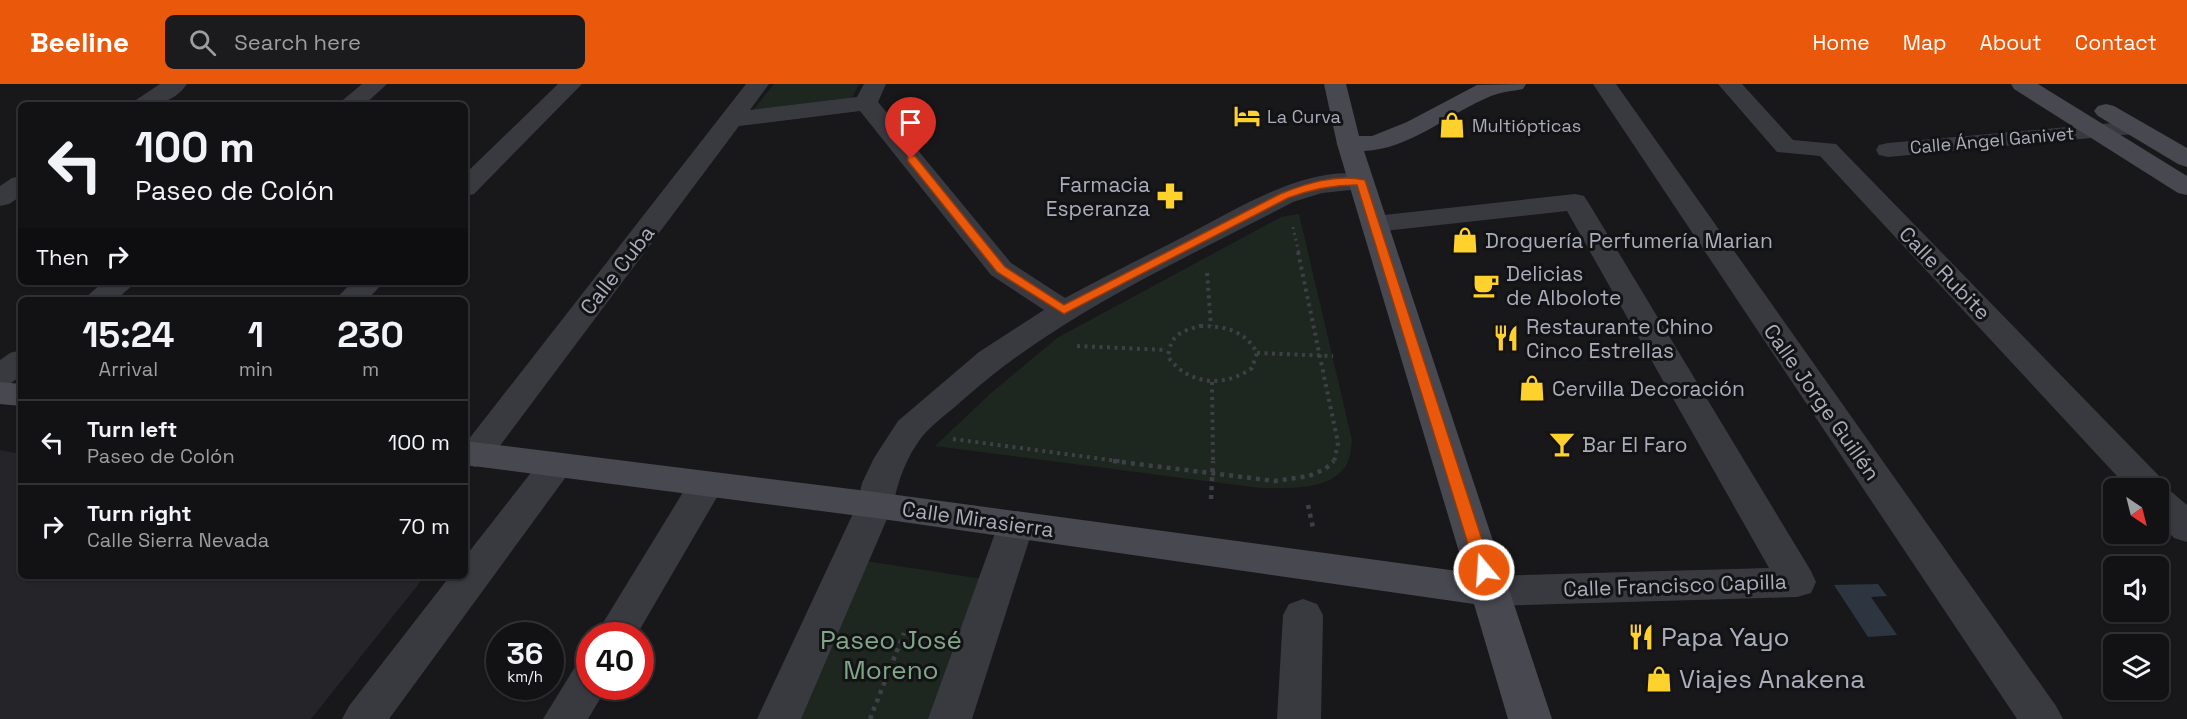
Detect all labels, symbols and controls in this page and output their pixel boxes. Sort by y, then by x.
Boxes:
search box [165,15,585,69]
text: Beeline [30,24,129,60]
icon: search [186,26,219,59]
text: Search here [234,28,361,56]
text: Home [1812,29,1870,56]
text: Map [1903,29,1947,56]
text: About [1980,29,2042,56]
text: Contact [2075,29,2157,56]
pin [885,97,936,159]
hotel icon: La Curva [1232,101,1262,131]
place label: La Curva [1267,105,1341,128]
icon: arrive [894,106,927,139]
shop icon: Multiópticas [1437,110,1467,140]
place label: Multiópticas [1472,114,1581,137]
text: 100 m [135,121,255,174]
street label: Calle Ángel Ganivet [1909,121,2075,159]
icon: left [36,126,114,204]
place label: Farmacia Esperanza [1046,171,1150,222]
text: Paseo de Colón [135,173,334,208]
pharmacy icon: Farmacia Esperanza [1155,181,1185,211]
street label: Calle Cuba [574,220,660,320]
street label: Calle Rubite [1894,220,1996,326]
shop icon: Droguería Perfumería Marian [1450,225,1480,255]
place label: Droguería Perfumería Marian [1485,227,1773,254]
icon: right [101,240,134,273]
text: Then [36,243,89,271]
place label: Delicias de Albolote [1506,260,1621,311]
cafe icon: Delicias de Albolote [1471,270,1501,300]
text: 15:24 [82,312,174,358]
text: 1 [248,312,264,358]
text: 230 [337,312,404,358]
place label: Restaurante Chino Cinco Estrellas [1526,313,1713,364]
street label: Calle Jorge Guillén [1758,319,1886,485]
restaurant icon: Restaurante Chino Cinco Estrellas [1491,323,1521,353]
text: Arrival [99,356,158,382]
text: min [239,356,273,382]
text: m [362,356,379,382]
shop icon: Cervilla Decoración [1517,373,1547,403]
place label: Cervilla Decoración [1552,375,1745,402]
text: Turn left [87,415,177,443]
icon: left [36,426,69,459]
text: 100 m [388,428,450,456]
bar icon: Bar El Faro [1547,429,1577,459]
place label: Bar El Faro [1582,431,1687,458]
text: Paseo de Colón [87,443,235,469]
north arrow [2103,478,2169,544]
map controls [2103,478,2169,700]
street label: Calle Mirasierra [900,495,1056,543]
text: Turn right [87,499,192,527]
icon: right [36,510,69,543]
text: 70 m [399,512,450,540]
text: Calle Sierra Nevada [87,527,269,553]
position arrow [1452,538,1516,602]
button: sound [2103,556,2169,622]
street label: Calle Francisco Capilla [1563,568,1787,602]
place label: Papa Yayo [1661,620,1790,654]
speed limit sign: 40 [576,622,654,700]
restaurant icon: Papa Yayo [1626,622,1656,652]
park label: Paseo José Moreno [820,623,962,687]
text: 36 [507,634,543,673]
button: layers [2103,634,2169,700]
place label: Viajes Anakena [1679,662,1865,696]
shop icon: Viajes Anakena [1644,664,1674,694]
text: km/h [507,667,543,686]

